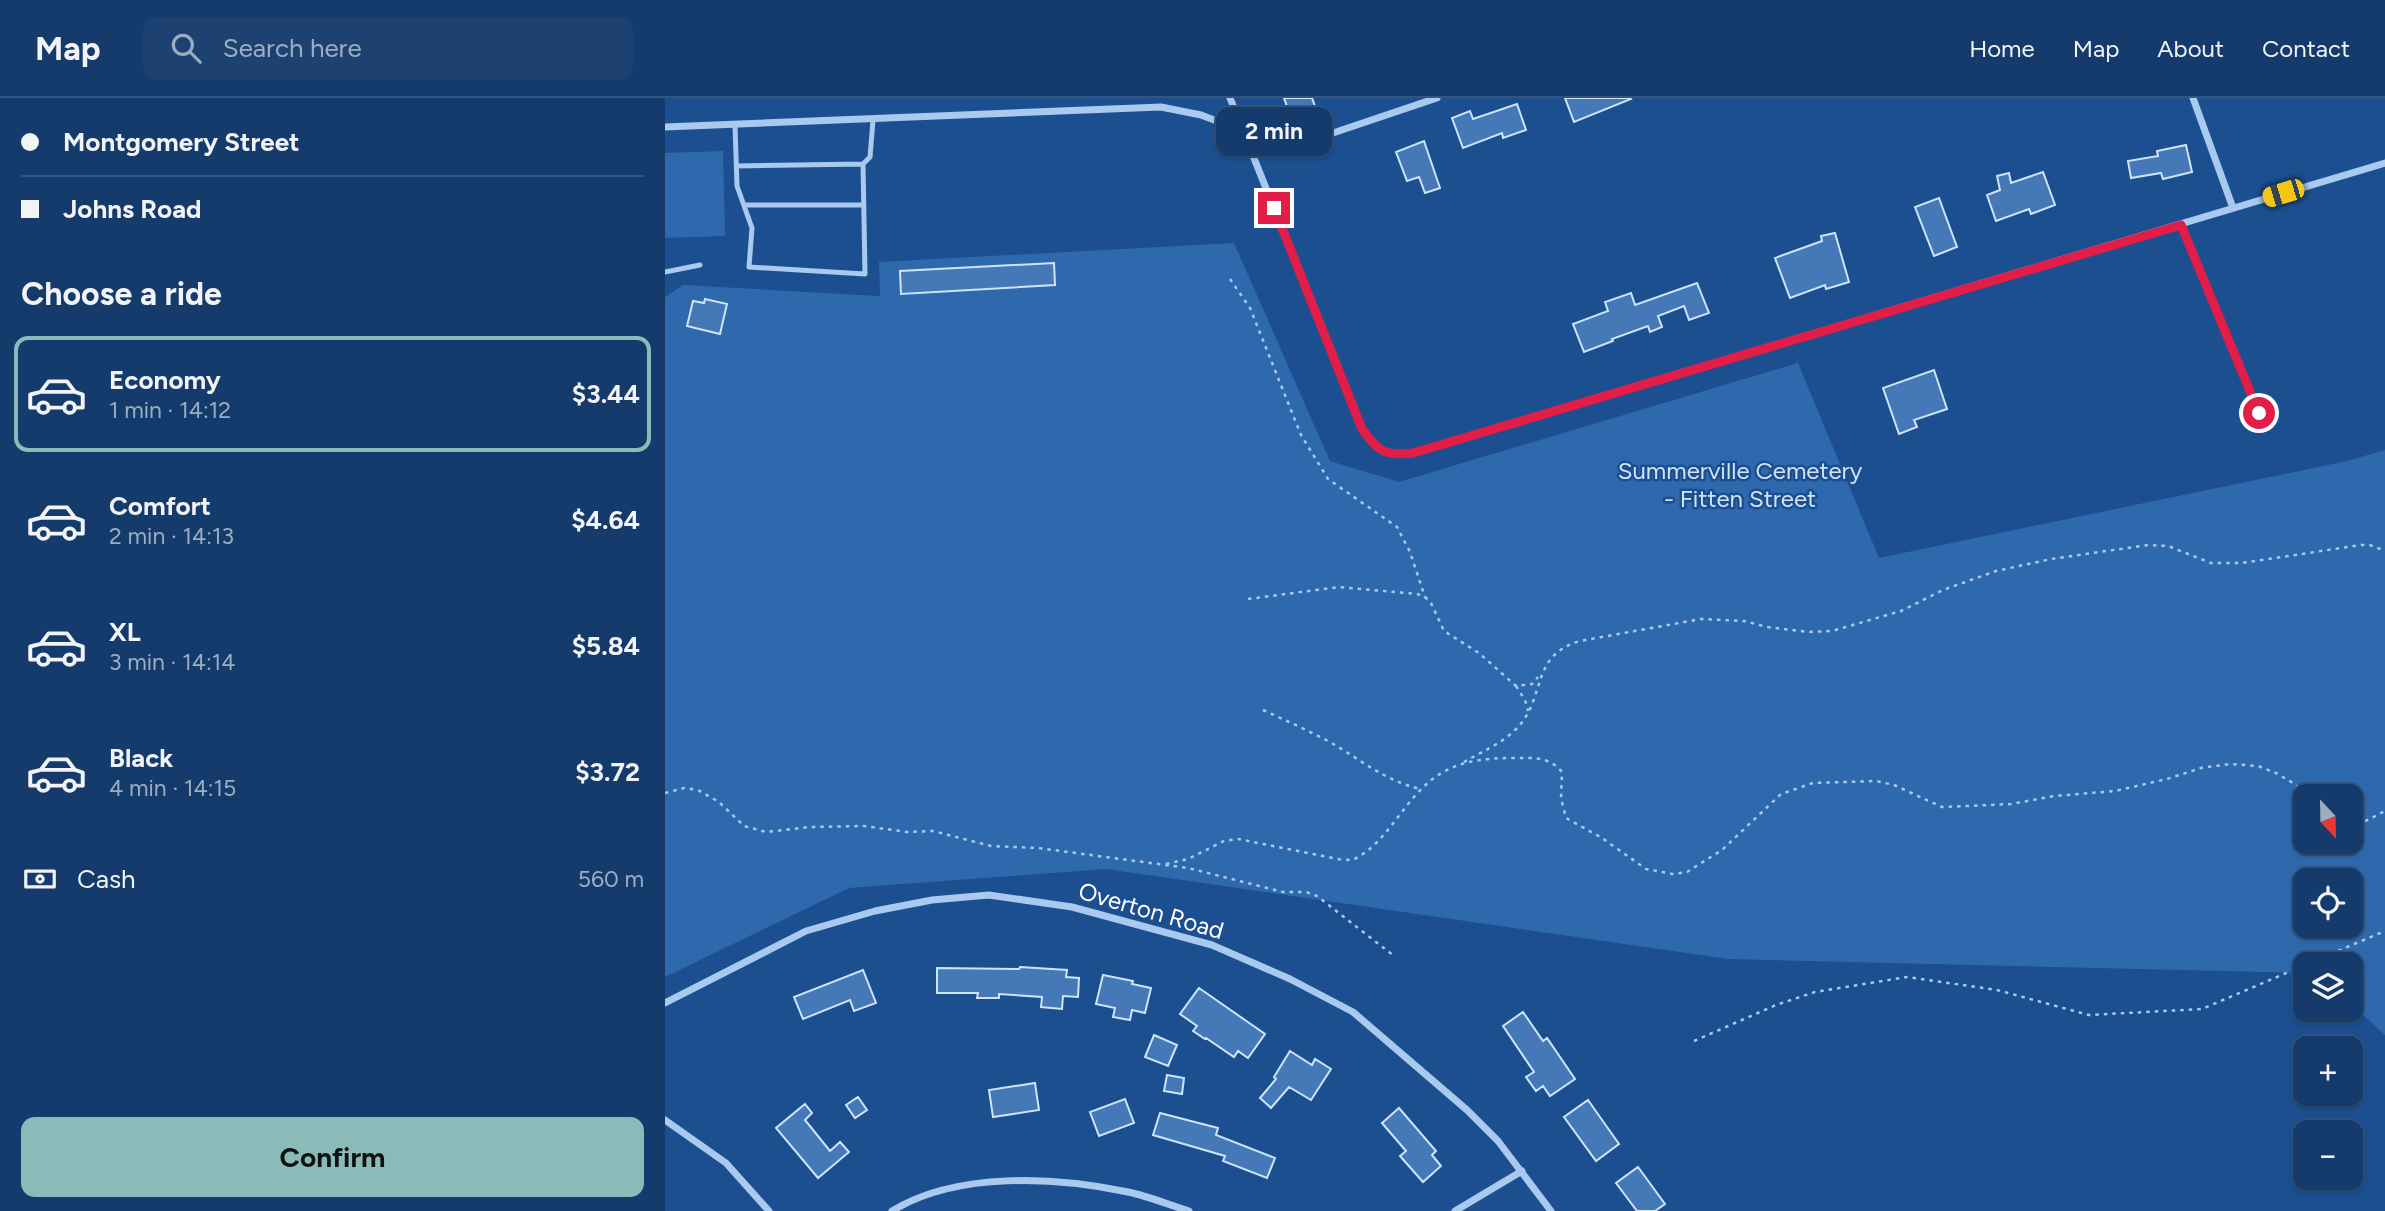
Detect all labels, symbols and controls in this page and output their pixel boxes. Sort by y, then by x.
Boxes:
search box [143,17,633,80]
text: Map [35,29,101,68]
icon: search [167,29,205,67]
text: Search here [223,32,362,64]
text: Home [1969,34,2035,63]
text: Map [2073,34,2119,63]
text: About [2157,34,2224,63]
text: Contact [2262,34,2350,63]
callout: 2 min [1216,106,1332,155]
text: 2 min [1245,117,1303,145]
text: Montgomery Street [63,126,300,158]
car [2260,177,2307,209]
route end [1258,192,1290,224]
text: Johns Road [63,193,202,225]
text: Choose a ride [21,275,222,313]
icon: car [25,363,88,426]
text: Economy [109,364,221,396]
text: $3.44 [572,378,640,410]
text: 1 min · 14:12 [109,396,231,424]
route start [2243,397,2275,429]
park label: Summerville Cemetery - Fitten Street [1618,456,1863,513]
icon: car [25,489,88,552]
text: Comfort [109,490,211,522]
text: $4.64 [571,504,640,536]
text: 2 min · 14:13 [109,522,234,550]
icon: car [25,615,88,678]
text: XL [109,616,141,648]
text: $5.84 [572,630,640,662]
text: 3 min · 14:14 [109,648,236,676]
icon: car [25,741,88,804]
text: Black [109,742,173,774]
text: $3.72 [575,756,640,788]
text: 4 min · 14:15 [109,774,236,802]
north arrow [2293,784,2363,854]
map controls [2293,784,2363,1190]
icon: cash [21,860,59,898]
text: Cash [77,863,136,895]
text: 560 m [578,865,644,893]
button: locate [2293,868,2363,938]
street label: Overton Road [1075,876,1227,945]
button: layers [2293,952,2363,1022]
button: + [2293,1036,2363,1106]
button: Confirm [21,1117,644,1197]
button: − [2293,1120,2363,1190]

